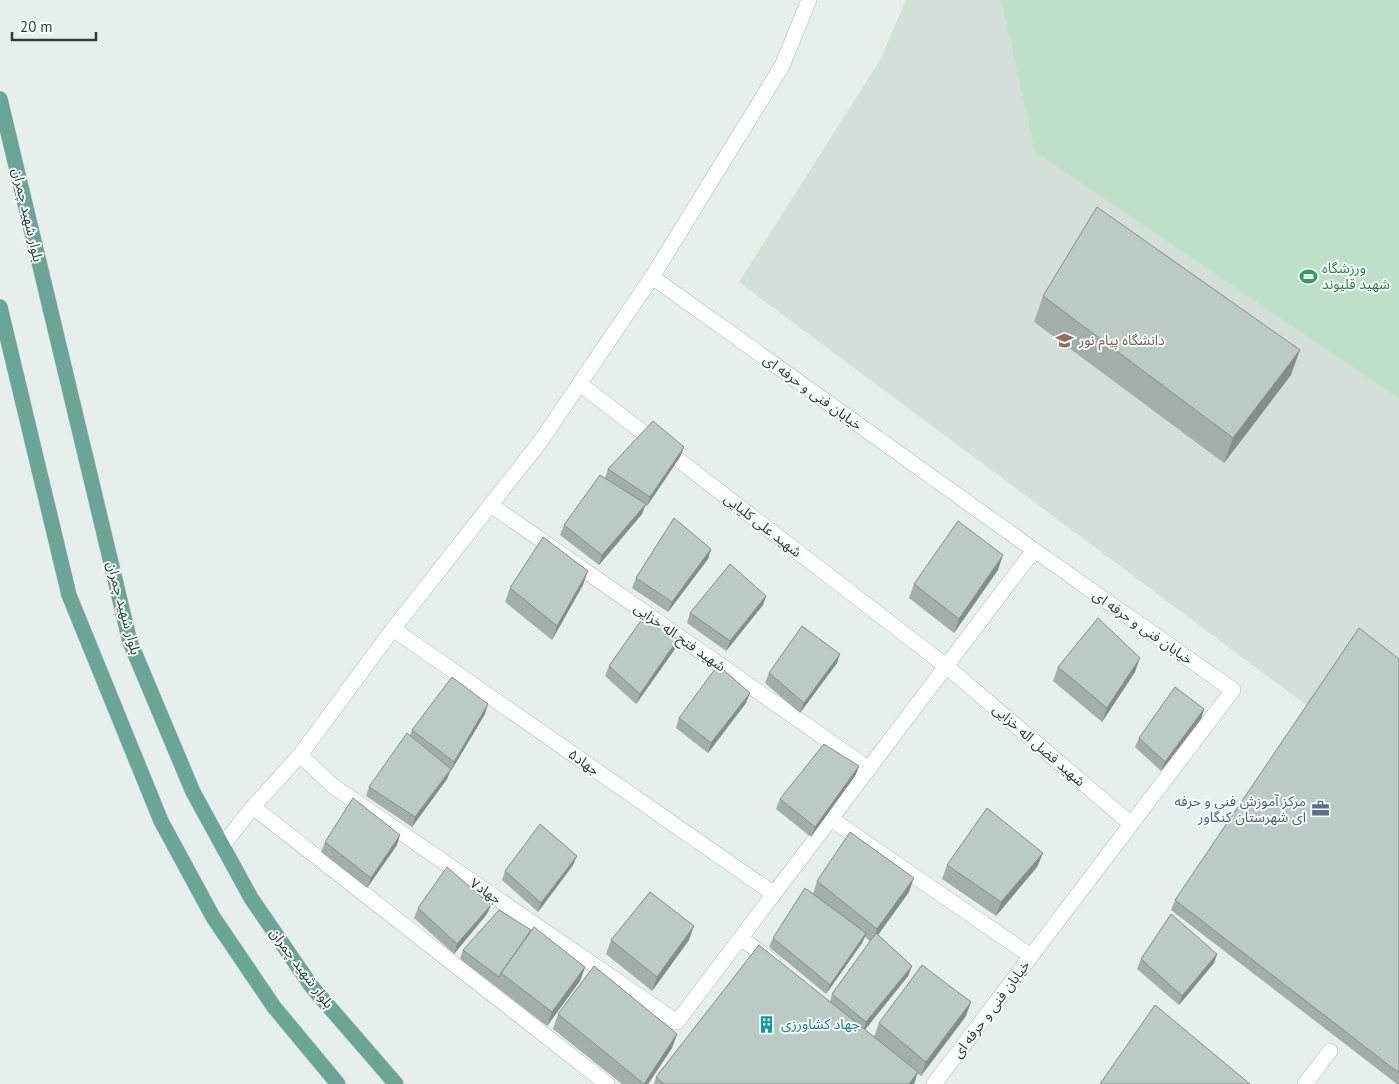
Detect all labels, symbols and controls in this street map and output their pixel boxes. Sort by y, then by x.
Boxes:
scale bar [12,10,96,42]
text: 20 m [20,17,53,36]
street label: بلوار شهید چمران [7,166,48,264]
place label: ورزشگاه شهید قلیوند [1322,259,1390,293]
sports icon: ورزشگاه شهید قلیوند [1298,266,1318,286]
school or university icon: دانشگاه پیام نور [1055,330,1075,350]
place label: دانشگاه پیام نور [1078,331,1165,351]
street label: خیابان فنی و حرفه ای [760,350,866,434]
street label: شهید علی کلیایی [721,489,805,561]
street label: بلوار شهید چمران [102,559,145,657]
street label: خیابان فنی و حرفه ای [1090,586,1196,668]
street label: شهید فتح اله خزایی [630,599,729,677]
street label: شهید فضل اله خزایی [989,700,1089,790]
street label: جهاد۵ [565,745,603,779]
place label: مرکز آموزش فنی و حرفه ای شهرستان کنگاور [1174,792,1306,826]
office icon: مرکز آموزش فنی و حرفه ای شهرستان کنگاور [1310,799,1330,819]
street label: جهاد۷ [467,874,505,908]
street label: بلوار شهید چمران [265,924,338,1012]
street label: خیابان فنی و حرفه ای [948,956,1034,1062]
building icon: جهاد کشاورزی [757,1014,777,1034]
place label: جهاد کشاورزی [781,1015,860,1033]

